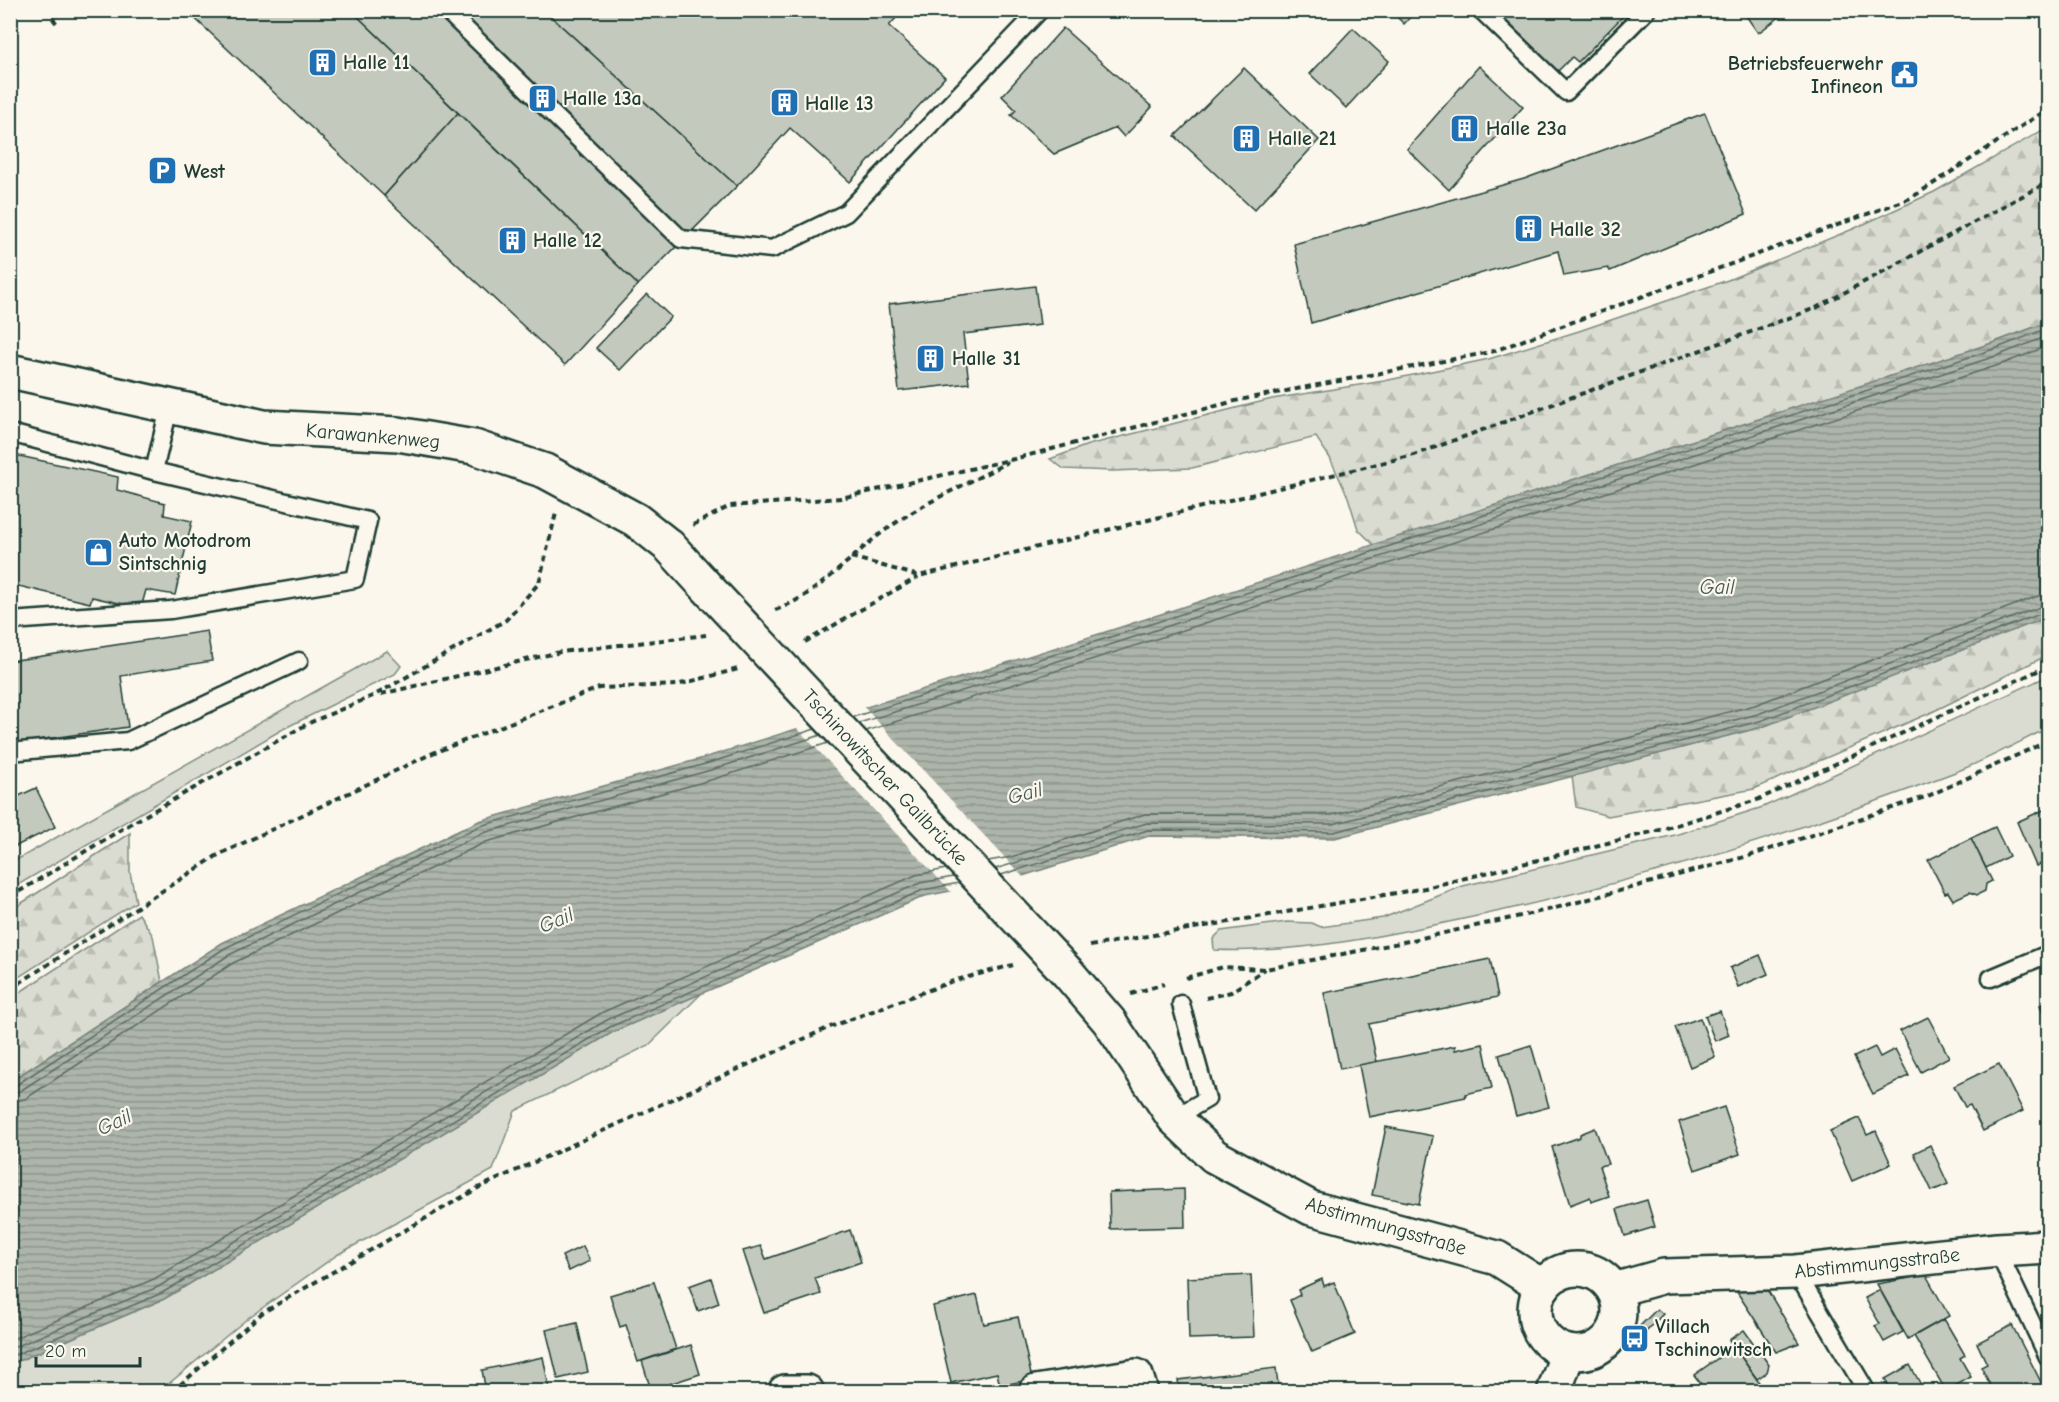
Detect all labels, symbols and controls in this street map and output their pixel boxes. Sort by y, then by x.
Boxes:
building icon: Halle 11 [306,46,338,78]
place label: Halle 11 [343,51,410,74]
place label: Betriebsfeuerwehr Infineon [1728,52,1883,98]
public building icon: Betriebsfeuerwehr Infineon [1888,58,1920,90]
building icon: Halle 13a [526,82,558,114]
place label: Halle 13a [563,87,642,110]
building icon: Halle 13 [768,87,800,119]
place label: Halle 13 [805,92,874,115]
building icon: Halle 23a [1449,112,1481,144]
place label: Halle 23a [1486,117,1567,140]
building icon: Halle 21 [1231,122,1263,154]
place label: Halle 21 [1268,127,1337,150]
parking icon: West [147,155,179,187]
place label: West [184,160,225,183]
building icon: Halle 32 [1513,213,1545,245]
place label: Halle 32 [1550,218,1621,241]
building icon: Halle 12 [496,224,528,256]
place label: Halle 12 [533,229,602,252]
building icon: Halle 31 [915,342,947,374]
place label: Halle 31 [952,347,1021,370]
street label: Karawankenweg [305,419,441,453]
place label: Auto Motodrom Sintschnig [119,529,251,575]
shop icon: Auto Motodrom Sintschnig [82,536,114,568]
water label: Gail [1699,575,1735,599]
street label: Tschinowitscher Gailbrücke [798,684,972,870]
water label: Gail [1005,777,1045,809]
water label: Gail [535,902,577,938]
water label: Gail [93,1104,135,1140]
street label: Abstimmungsstraße [1303,1192,1469,1260]
street label: Abstimmungsstraße [1793,1243,1961,1283]
place label: Villach Tschinowitsch [1655,1315,1772,1361]
bus stop icon: Villach Tschinowitsch [1618,1322,1650,1354]
scale bar [36,1330,140,1368]
text: 20 m [45,1341,86,1362]

